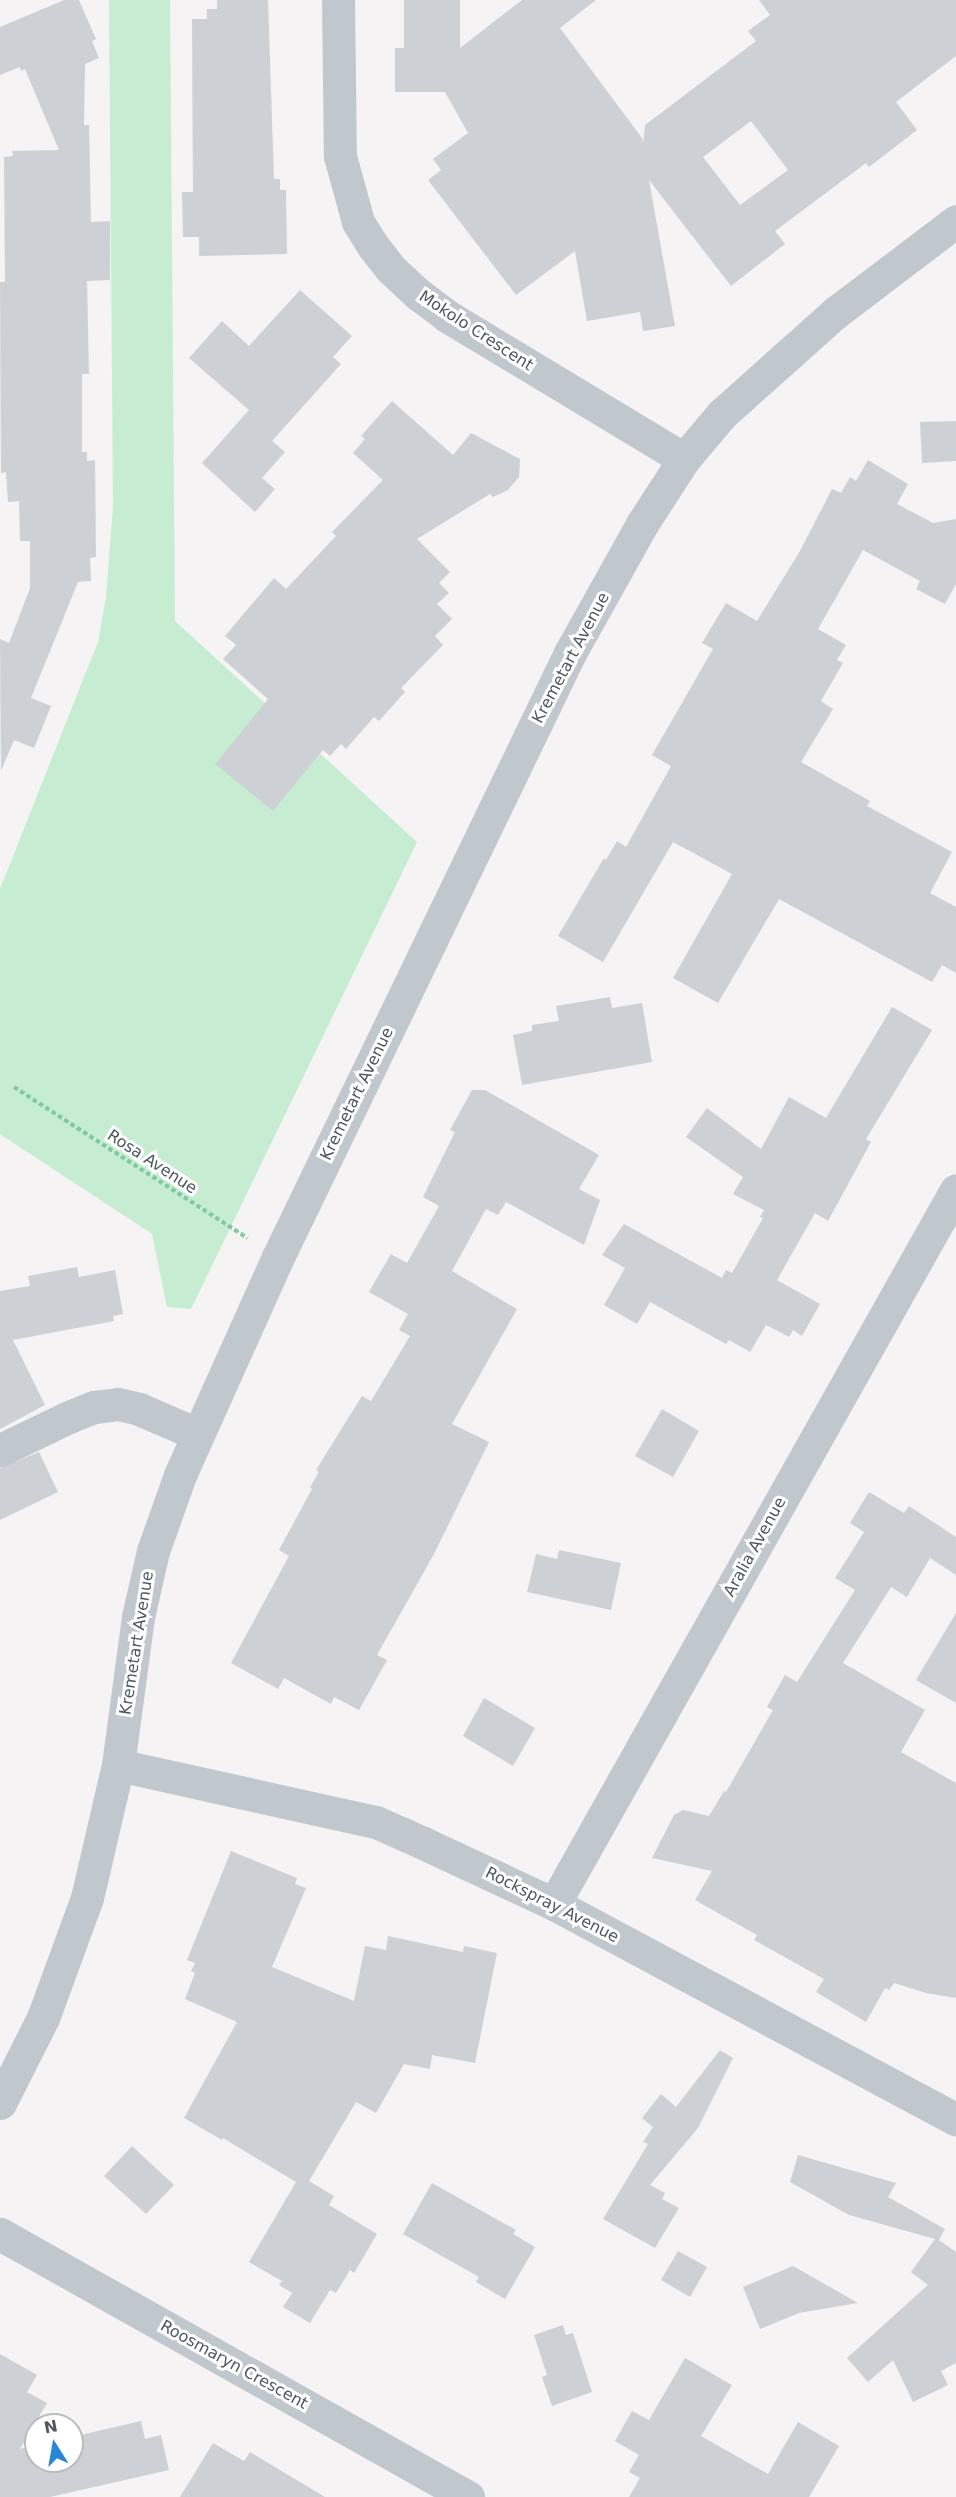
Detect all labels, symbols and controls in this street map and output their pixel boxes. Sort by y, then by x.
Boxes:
street label: Mokolo Crescent [415,287,537,375]
street label: Kremetart Avenue [528,589,614,727]
street label: Kremetart Avenue [316,1024,398,1164]
street label: Rosa Avenue [104,1126,200,1198]
street label: Aralia Avenue [720,1494,790,1600]
street label: Kremetart Avenue [116,1570,158,1716]
street label: Rockspray Avenue [482,1863,622,1947]
street label: Roosmaryn Crescent [157,2316,311,2414]
north arrow [24,2413,84,2473]
text: N [42,2416,59,2437]

